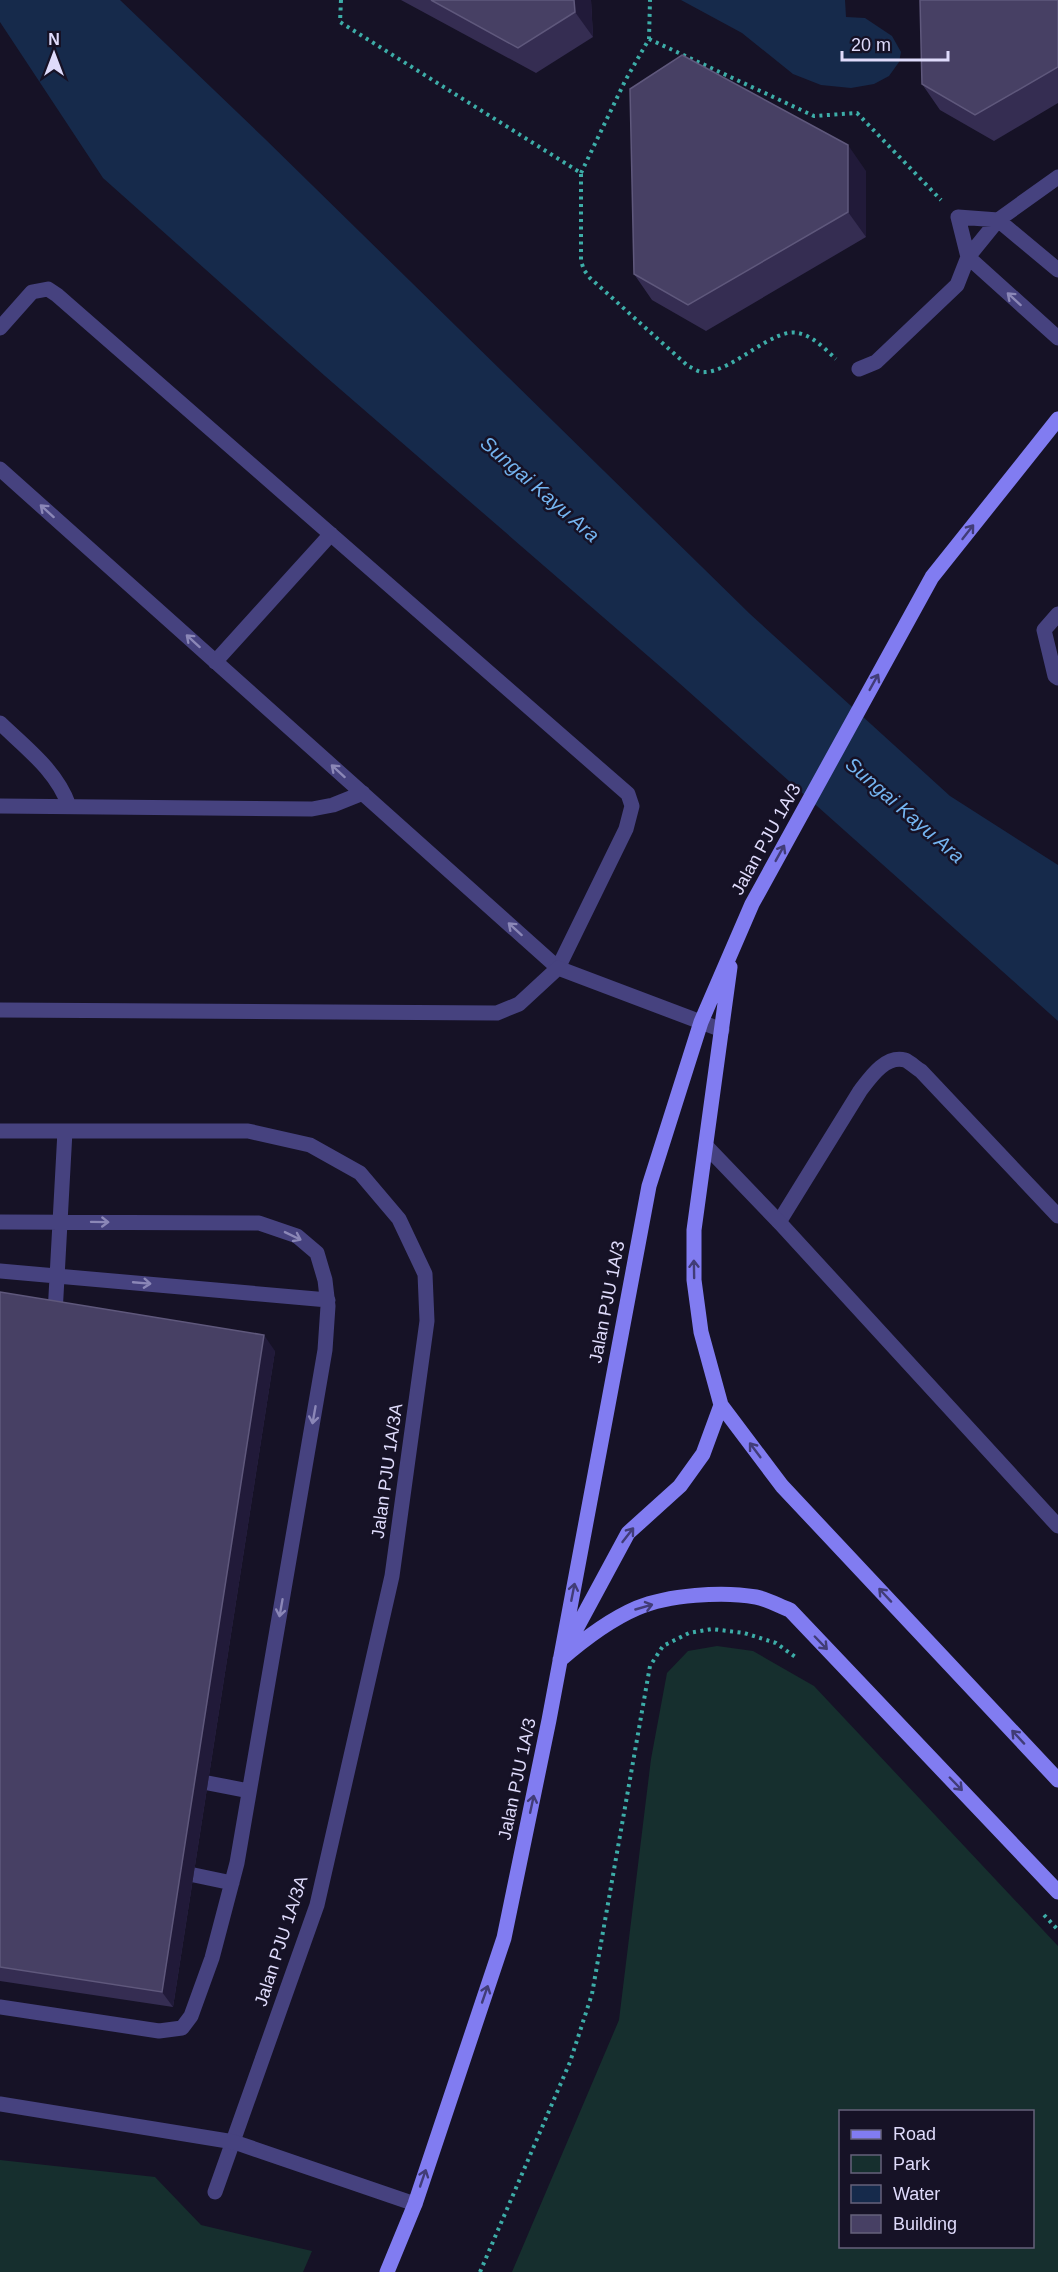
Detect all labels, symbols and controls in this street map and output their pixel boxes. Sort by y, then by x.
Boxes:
north arrow [24,24,84,84]
scale bar [842,24,948,62]
text: N [48,31,60,48]
text: 20 m [851,35,891,55]
one-way arrow [1007,292,1022,306]
water label: Sungai Kayu Ara [476,432,604,546]
one-way arrow [40,504,55,518]
one-way arrow [962,524,975,540]
one-way arrow [185,634,200,648]
one-way arrow [869,674,880,692]
water label: Sungai Kayu Ara [841,753,969,867]
one-way arrow [331,764,346,778]
street label: Jalan PJU 1A/3 [727,780,805,898]
one-way arrow [774,845,786,862]
one-way arrow [508,922,523,936]
one-way arrow [90,1216,110,1228]
one-way arrow [284,1230,302,1242]
street label: Jalan PJU 1A/3 [585,1239,629,1365]
one-way arrow [688,1260,700,1280]
one-way arrow [132,1278,151,1289]
street label: Jalan PJU 1A/3A [368,1402,406,1540]
one-way arrow [308,1405,319,1425]
one-way arrow [749,1442,761,1458]
one-way arrow [622,1527,635,1543]
one-way arrow [568,1583,579,1603]
one-way arrow [877,1588,892,1603]
one-way arrow [275,1597,286,1617]
one-way arrow [635,1600,654,1612]
one-way arrow [814,1635,828,1650]
street label: Jalan PJU 1A/3 [494,1716,540,1842]
one-way arrow [1011,1730,1025,1745]
one-way arrow [948,1777,963,1792]
one-way arrow [526,1795,538,1814]
street label: Jalan PJU 1A/3A [250,1873,312,2009]
one-way arrow [481,1985,492,2004]
legend [839,2110,1034,2248]
text: Road [893,2124,936,2144]
text: Park [893,2154,931,2174]
one-way arrow [419,2169,430,2188]
text: Water [893,2184,940,2204]
text: Building [893,2214,957,2234]

